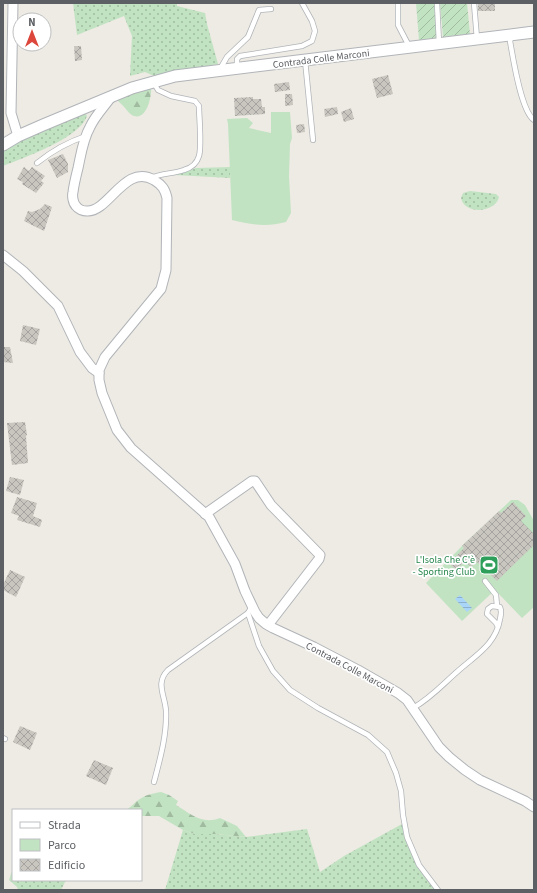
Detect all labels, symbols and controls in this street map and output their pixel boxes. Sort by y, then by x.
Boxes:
north arrow [12,12,52,52]
text: N [28,15,36,30]
street label: Contrada Colle Marconi [272,46,370,72]
place label: L'Isola Che C'è - Sporting Club [413,553,475,579]
sports icon: L'Isola Che C'è - Sporting Club [478,554,500,576]
street label: Contrada Colle Marconi [303,639,396,697]
legend [12,809,142,881]
text: Strada [48,817,81,834]
text: Parco [48,837,76,854]
text: Edificio [48,857,85,874]

